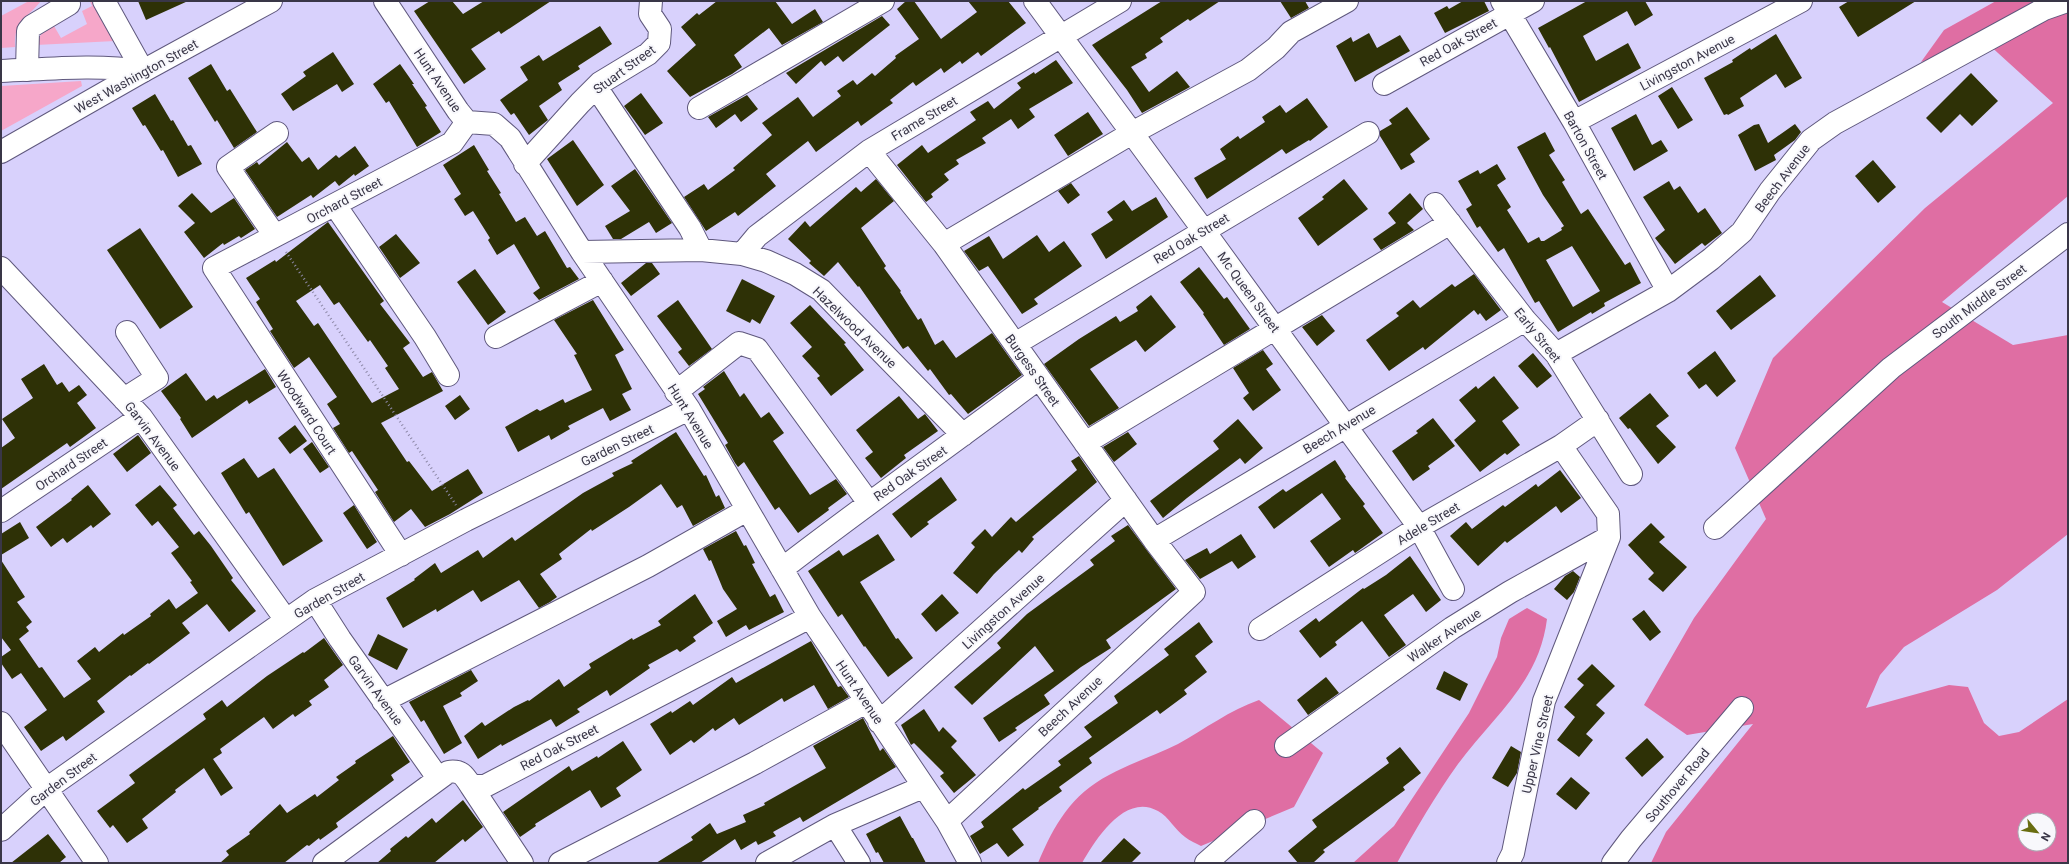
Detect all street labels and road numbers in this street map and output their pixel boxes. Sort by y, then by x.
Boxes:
street label: Red Oak Street [1417,15,1499,70]
street label: Livingston Avenue [1637,31,1737,94]
street label: West Washington Street [72,36,200,117]
street label: Stuart Street [590,42,658,97]
street label: Hunt Avenue [411,46,464,115]
street label: Frame Street [889,93,960,144]
street label: Barton Street [1561,108,1611,182]
street label: Beech Avenue [1752,141,1813,215]
street label: Orchard Street [304,174,385,227]
street label: Red Oak Street [1151,210,1232,267]
street label: Mc Queen Street [1214,249,1283,336]
street label: South Middle Street [1929,261,2029,342]
street label: Hazelwood Avenue [810,284,900,371]
street label: Early Street [1511,305,1564,366]
street label: Burgess Street [1002,331,1063,409]
street label: Woodward Court [274,367,339,457]
street label: Hunt Avenue [665,381,716,452]
street label: Garvin Avenue [122,399,184,474]
street label: Beech Avenue [1300,402,1378,457]
street label: Garden Street [578,421,656,470]
street label: Orchard Street [33,435,110,494]
street label: Red Oak Street [871,443,950,504]
street label: Adele Street [1394,499,1462,548]
street label: Garden Street [291,569,367,622]
street label: Livingston Avenue [959,571,1048,652]
street label: Walker Avenue [1405,605,1484,665]
street label: Garvin Avenue [345,652,406,728]
street label: Hunt Avenue [833,658,886,727]
street label: Beech Avenue [1035,673,1105,740]
street label: Upper Vine Street [1519,693,1556,795]
street label: Red Oak Street [518,721,601,774]
street label: Southover Road [1642,745,1713,825]
street label: Garden Street [27,750,99,809]

